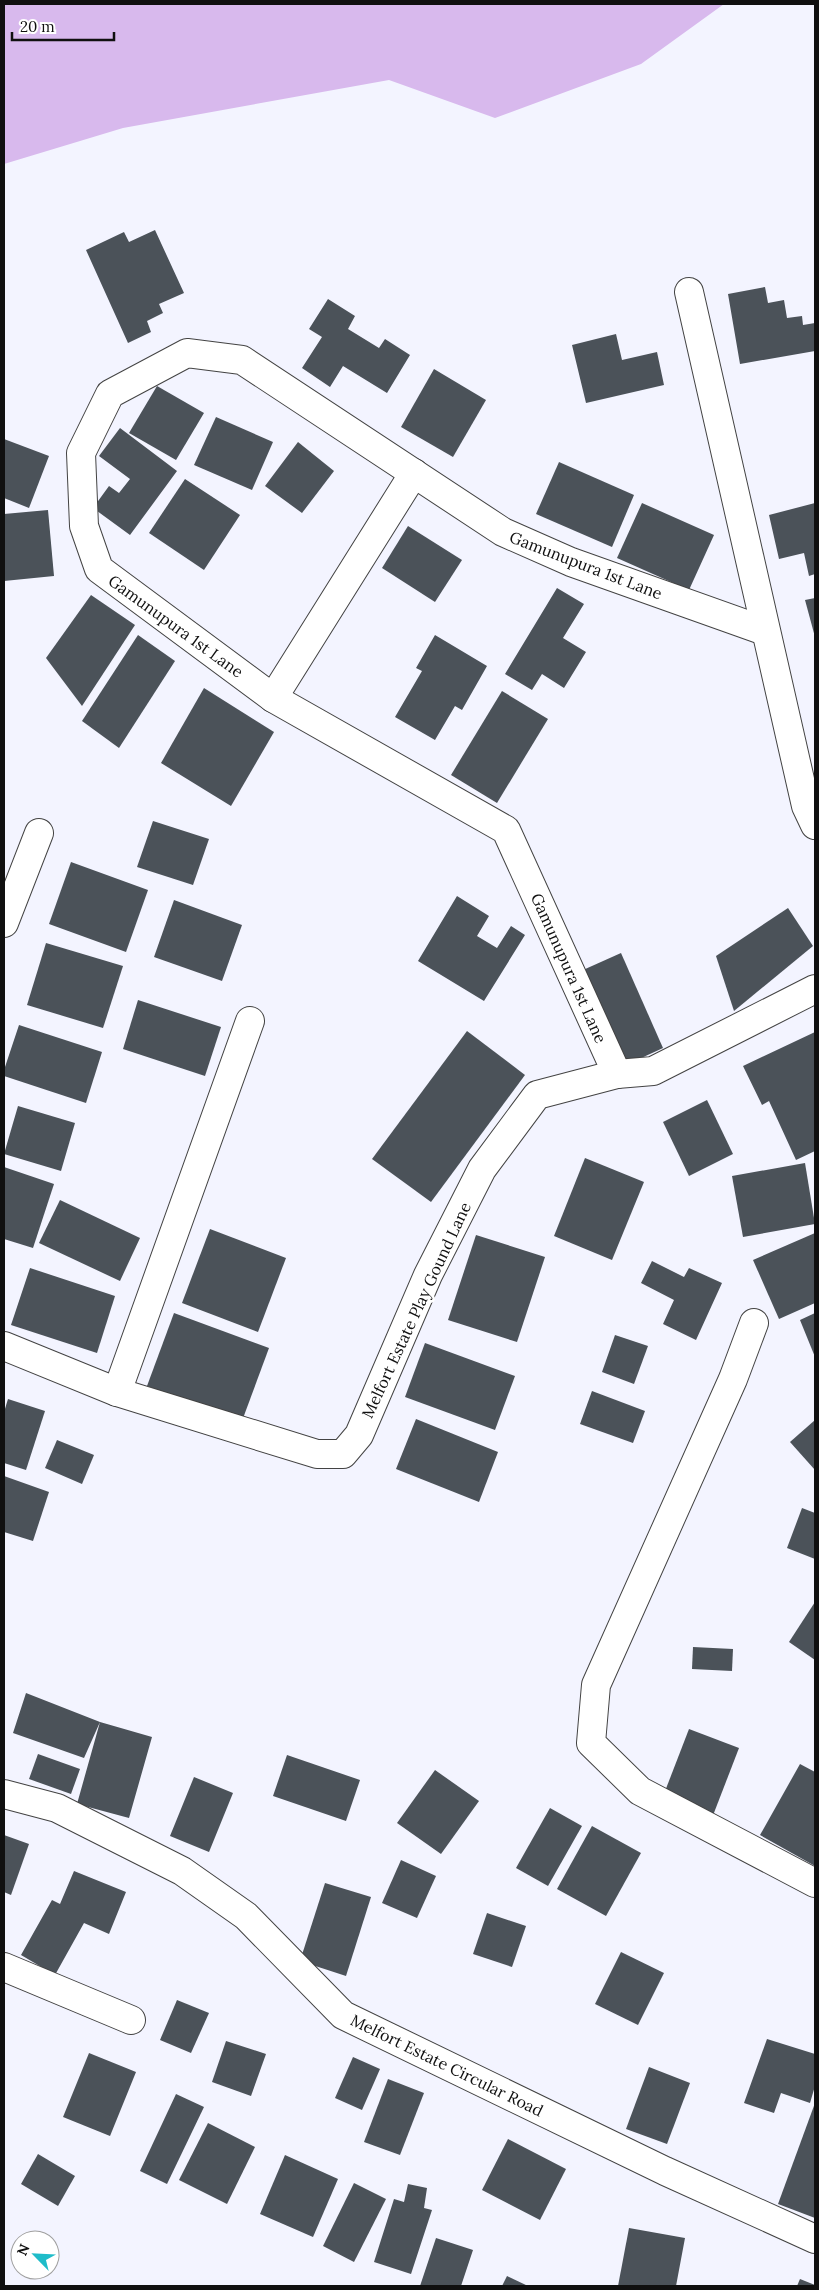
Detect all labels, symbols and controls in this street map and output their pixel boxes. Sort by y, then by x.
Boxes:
scale bar [12,10,115,42]
text: 20 m [20,17,55,36]
street label: Gamunupura 1st Lane [507,527,665,603]
street label: Gamunupura 1st Lane [105,570,248,682]
street label: Gamunupura 1st Lane [527,890,611,1046]
street label: Melfort Estate Play Gound Lane [357,1199,475,1421]
street label: Melfort Estate Circular Road [347,2010,547,2121]
north arrow [10,2230,60,2280]
text: N [13,2241,34,2258]

